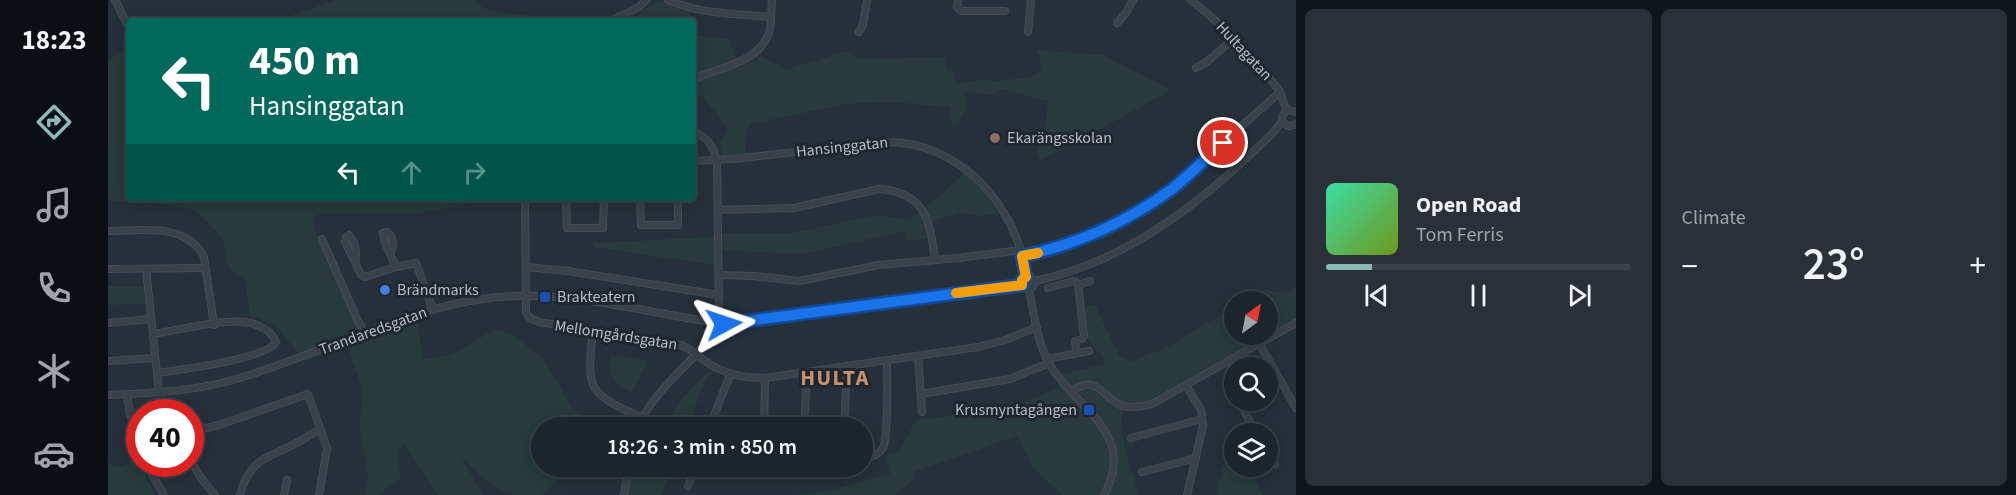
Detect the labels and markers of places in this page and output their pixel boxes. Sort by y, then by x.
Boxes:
pin [1197,117,1248,168]
place label: Ekarängsskolan [1007,127,1112,149]
marker: Ekarängsskolan [988,131,1002,145]
place label: Brändmarks [397,279,479,301]
marker: Brändmarks [378,283,392,297]
place label: Brakteatern [557,286,635,308]
marker: Brakteatern [538,290,552,304]
place label: Krusmyntagången [955,399,1077,421]
marker: Krusmyntagången [1082,403,1096,417]

